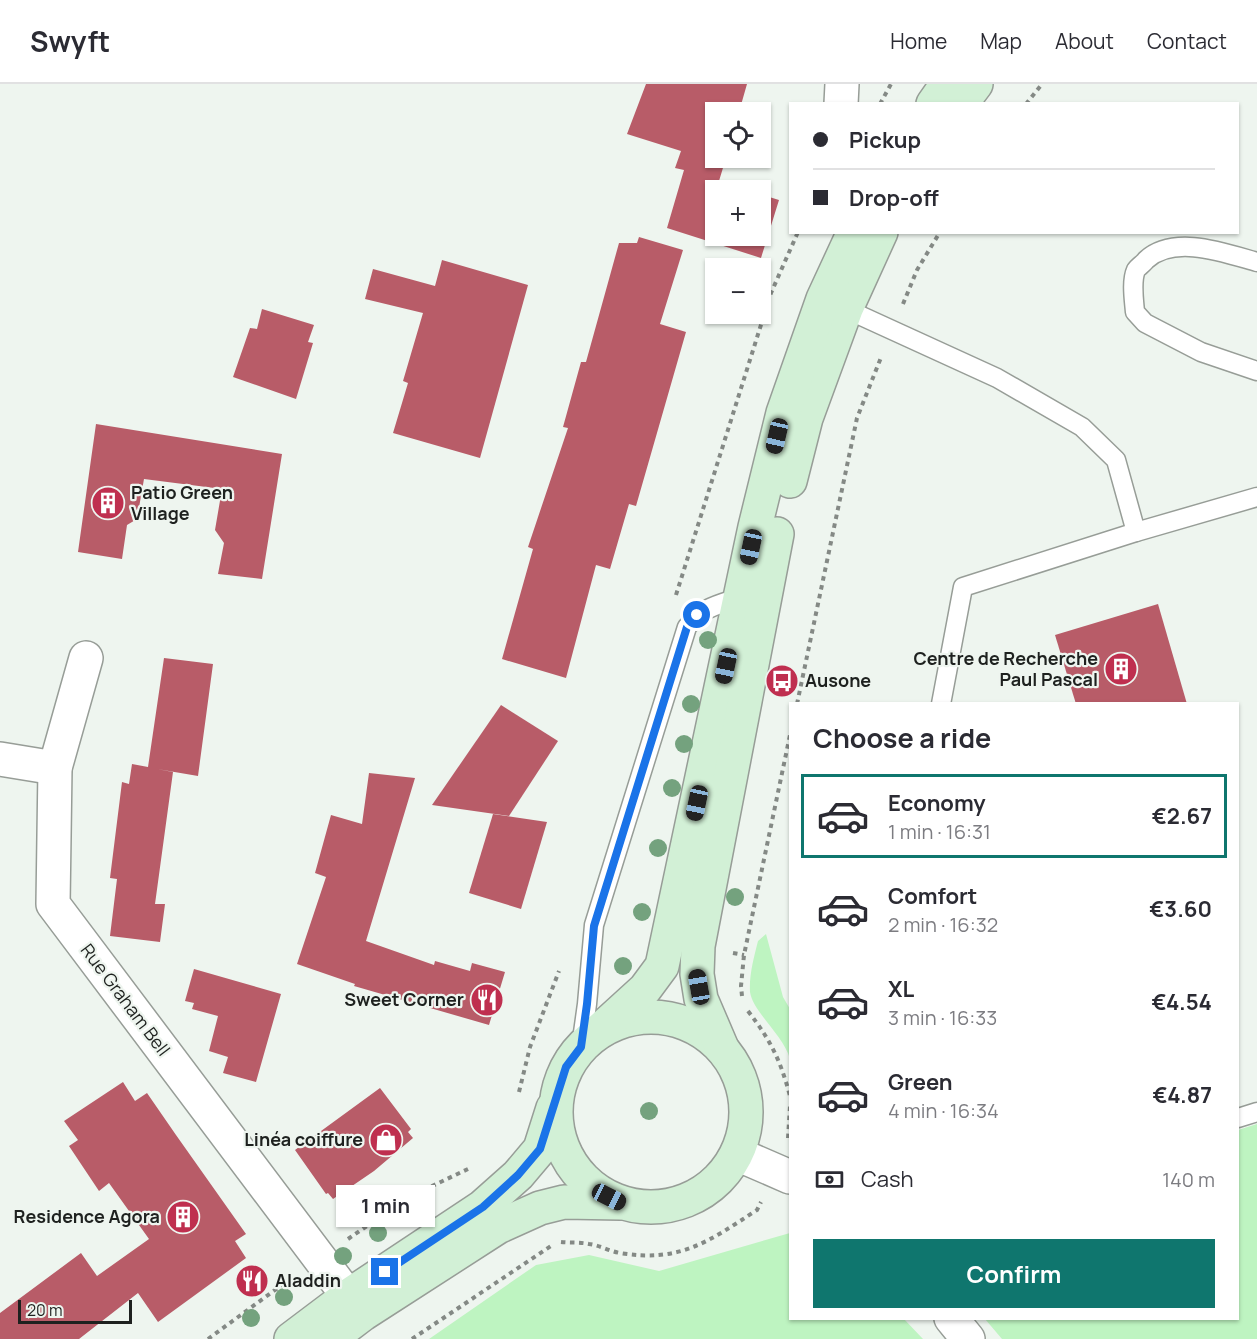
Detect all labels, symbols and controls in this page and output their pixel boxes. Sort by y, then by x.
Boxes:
text: Swyft [30,22,110,60]
text: Home [890,27,947,55]
text: Map [980,27,1022,55]
text: About [1055,27,1114,55]
text: Contact [1147,27,1227,55]
map controls [705,102,771,324]
button: locate [705,102,771,168]
text: Pickup [849,125,921,155]
button: + [705,180,771,246]
text: Drop-off [849,183,939,213]
button: − [705,258,771,324]
car [764,416,790,456]
place label: Patio Green Village [131,480,233,525]
building icon: Patio Green Village [90,485,126,521]
car [738,528,764,566]
route start [683,601,710,628]
place label: Centre de Recherche Paul Pascal [913,646,1098,691]
car [713,647,739,685]
building icon: Centre de Recherche Paul Pascal [1103,651,1139,687]
bus stop icon: Ausone [764,663,800,699]
place label: Ausone [805,668,871,692]
text: Choose a ride [813,719,991,756]
car [684,784,710,822]
text: Economy [888,788,986,818]
icon: car [816,789,870,843]
text: €2.67 [1152,801,1212,831]
text: 1 min · 16:31 [888,818,991,845]
text: Comfort [888,881,977,911]
icon: car [816,882,870,936]
text: €3.60 [1149,894,1212,924]
text: 2 min · 16:32 [888,911,998,938]
street label: Rue Graham Bell [76,938,176,1060]
car [687,968,711,1006]
text: XL [888,974,914,1004]
icon: car [816,975,870,1029]
restaurant icon: Sweet Corner [469,982,505,1018]
place label: Sweet Corner [344,987,464,1011]
text: €4.54 [1152,987,1212,1017]
text: 3 min · 16:33 [888,1004,997,1031]
text: Green [888,1067,953,1097]
icon: car [816,1068,870,1122]
text: €4.87 [1153,1080,1212,1110]
text: 4 min · 16:34 [888,1097,999,1124]
shop icon: Linéa coiffure [368,1122,404,1158]
place label: Linéa coiffure [244,1127,363,1151]
icon: cash [813,1163,846,1196]
text: Cash [861,1164,914,1194]
text: 140 m [1162,1166,1215,1193]
car [589,1181,629,1213]
callout: 1 min [336,1185,434,1227]
text: 1 min [361,1192,410,1219]
building icon: Residence Agora [165,1199,201,1235]
place label: Residence Agora [14,1204,160,1228]
button: Confirm [813,1239,1215,1308]
route end [371,1258,398,1285]
restaurant icon: Aladdin [234,1263,270,1299]
place label: Aladdin [275,1268,341,1292]
scale bar [18,1297,132,1324]
text: 20 m [27,1299,63,1321]

